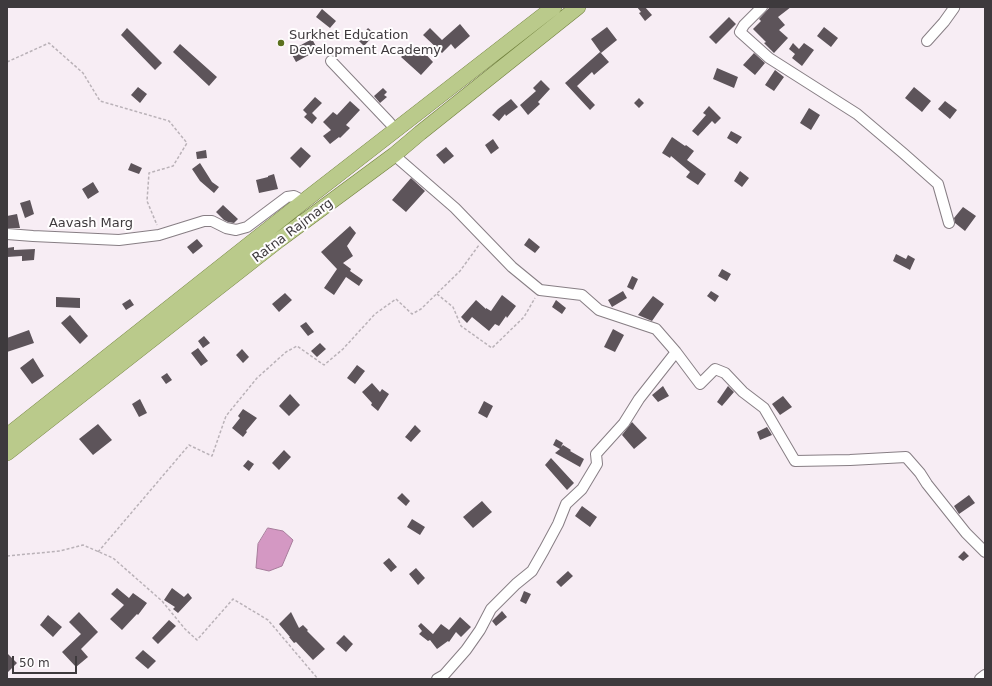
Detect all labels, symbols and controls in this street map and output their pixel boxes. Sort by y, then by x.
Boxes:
place label: Surkhet Education Development Academy [289,28,441,59]
marker: Surkhet Education Development Academy [276,38,286,48]
street label: Ratna Rajmarg [250,196,336,266]
street label: Aavash Marg [49,216,133,232]
scale bar [14,648,79,674]
text: 50 m [19,656,50,670]

